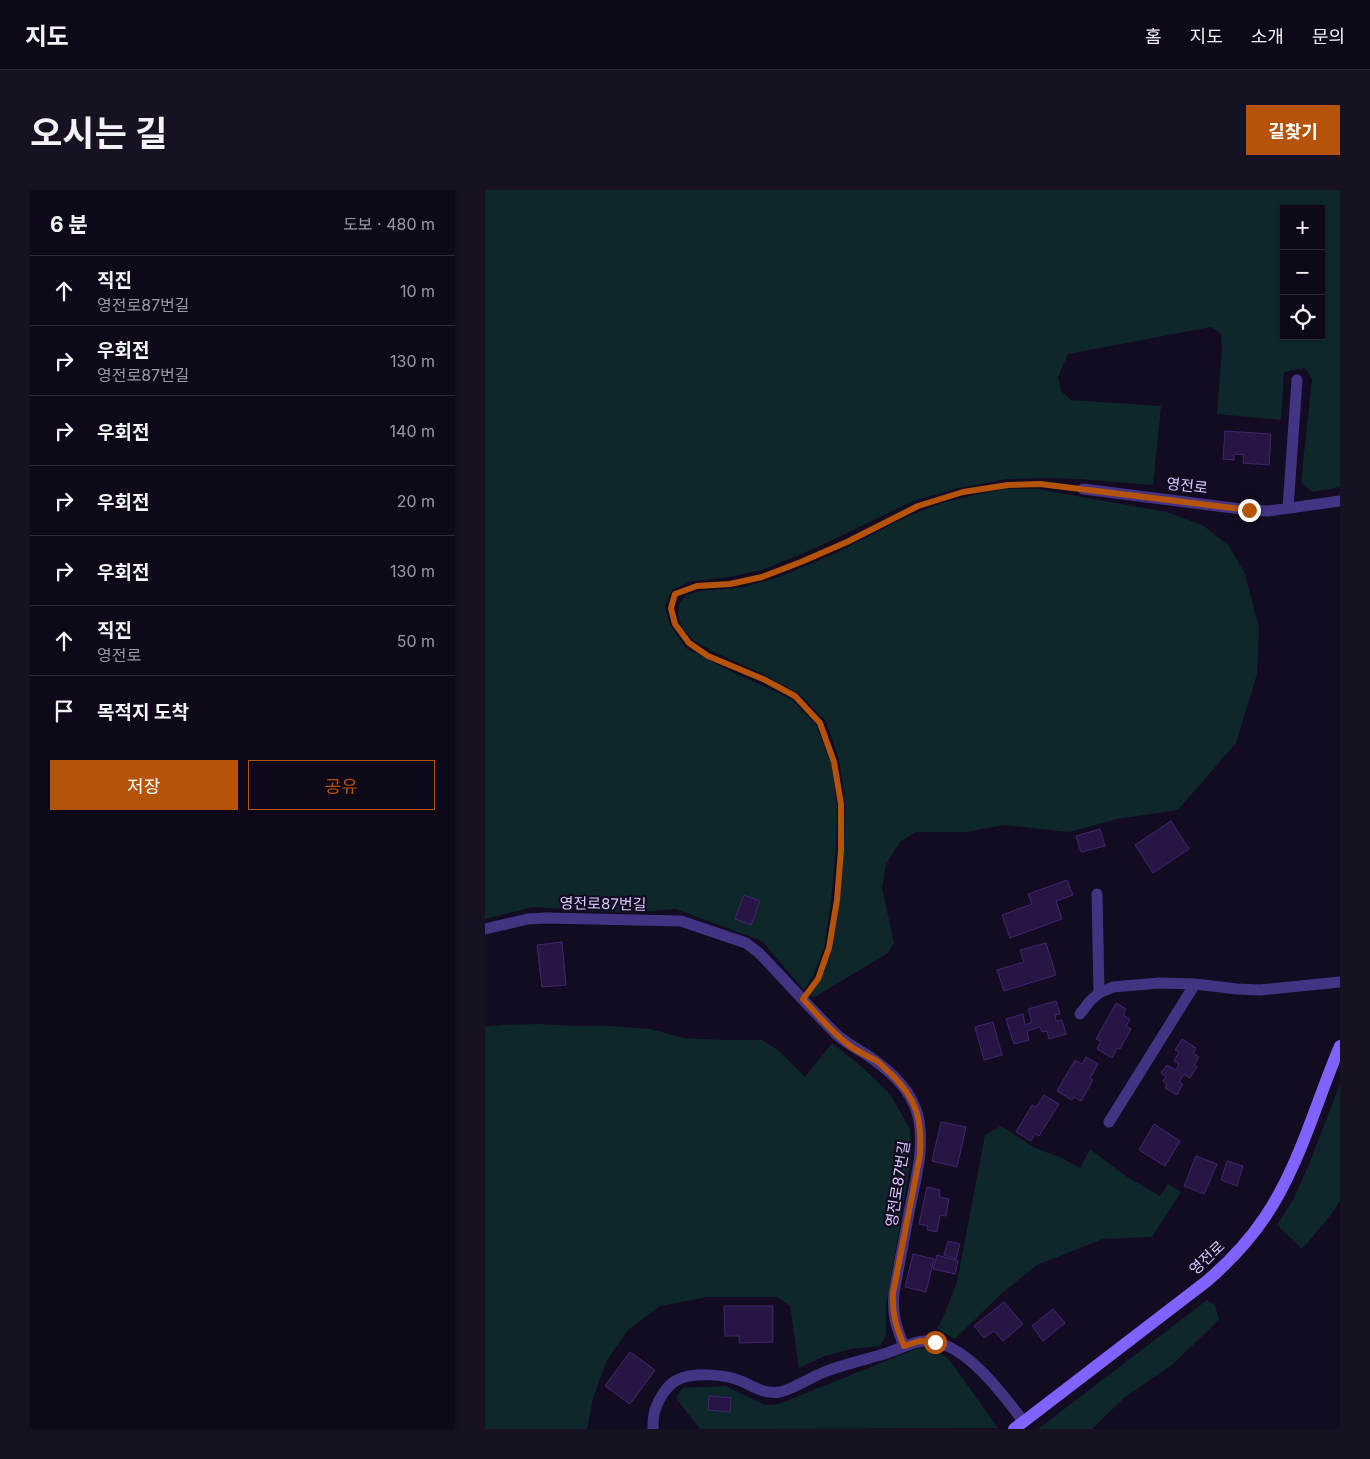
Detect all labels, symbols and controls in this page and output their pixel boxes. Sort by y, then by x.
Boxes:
text: 지도 [25,22,69,51]
text: 홈 [1145,26,1162,47]
text: 지도 [1190,26,1223,47]
text: 소개 [1251,26,1284,47]
text: 문의 [1312,26,1345,47]
button: 길찾기 [1246,105,1340,155]
text: 오시는 길 [30,112,167,154]
map controls [1280,205,1325,340]
button: + [1280,205,1325,250]
text: 6 분 [50,212,88,237]
text: 도보 · 480 m [343,214,435,234]
button: − [1280,250,1325,295]
text: 직진 [97,269,132,292]
icon: ahead [50,277,78,305]
text: 10 m [400,281,435,301]
text: 영전로87번길 [97,295,190,315]
button: locate [1280,295,1325,340]
text: 우회전 [97,339,149,362]
icon: right [50,347,78,375]
text: 130 m [390,351,435,371]
text: 영전로87번길 [97,365,190,385]
icon: right [50,417,78,445]
text: 우회전 [97,421,149,444]
text: 140 m [390,421,435,441]
street label: 영전로 [1165,474,1209,497]
icon: right [50,487,78,515]
text: 우회전 [97,491,149,514]
text: 20 m [397,491,435,511]
route end [1238,499,1261,522]
icon: right [50,557,78,585]
text: 우회전 [97,561,149,584]
text: 130 m [390,561,435,581]
text: 직진 [97,619,132,642]
icon: ahead [50,627,78,655]
text: 50 m [397,631,435,651]
text: 영전로 [97,645,141,665]
icon: arrive [50,697,78,725]
text: 목적지 도착 [97,701,189,724]
button: 저장 [50,760,238,810]
button: 공유 [248,760,435,810]
street label: 영전로87번길 [559,893,647,914]
street label: 영전로87번길 [881,1140,914,1228]
street label: 영전로 [1185,1237,1228,1279]
route start [924,1331,947,1354]

